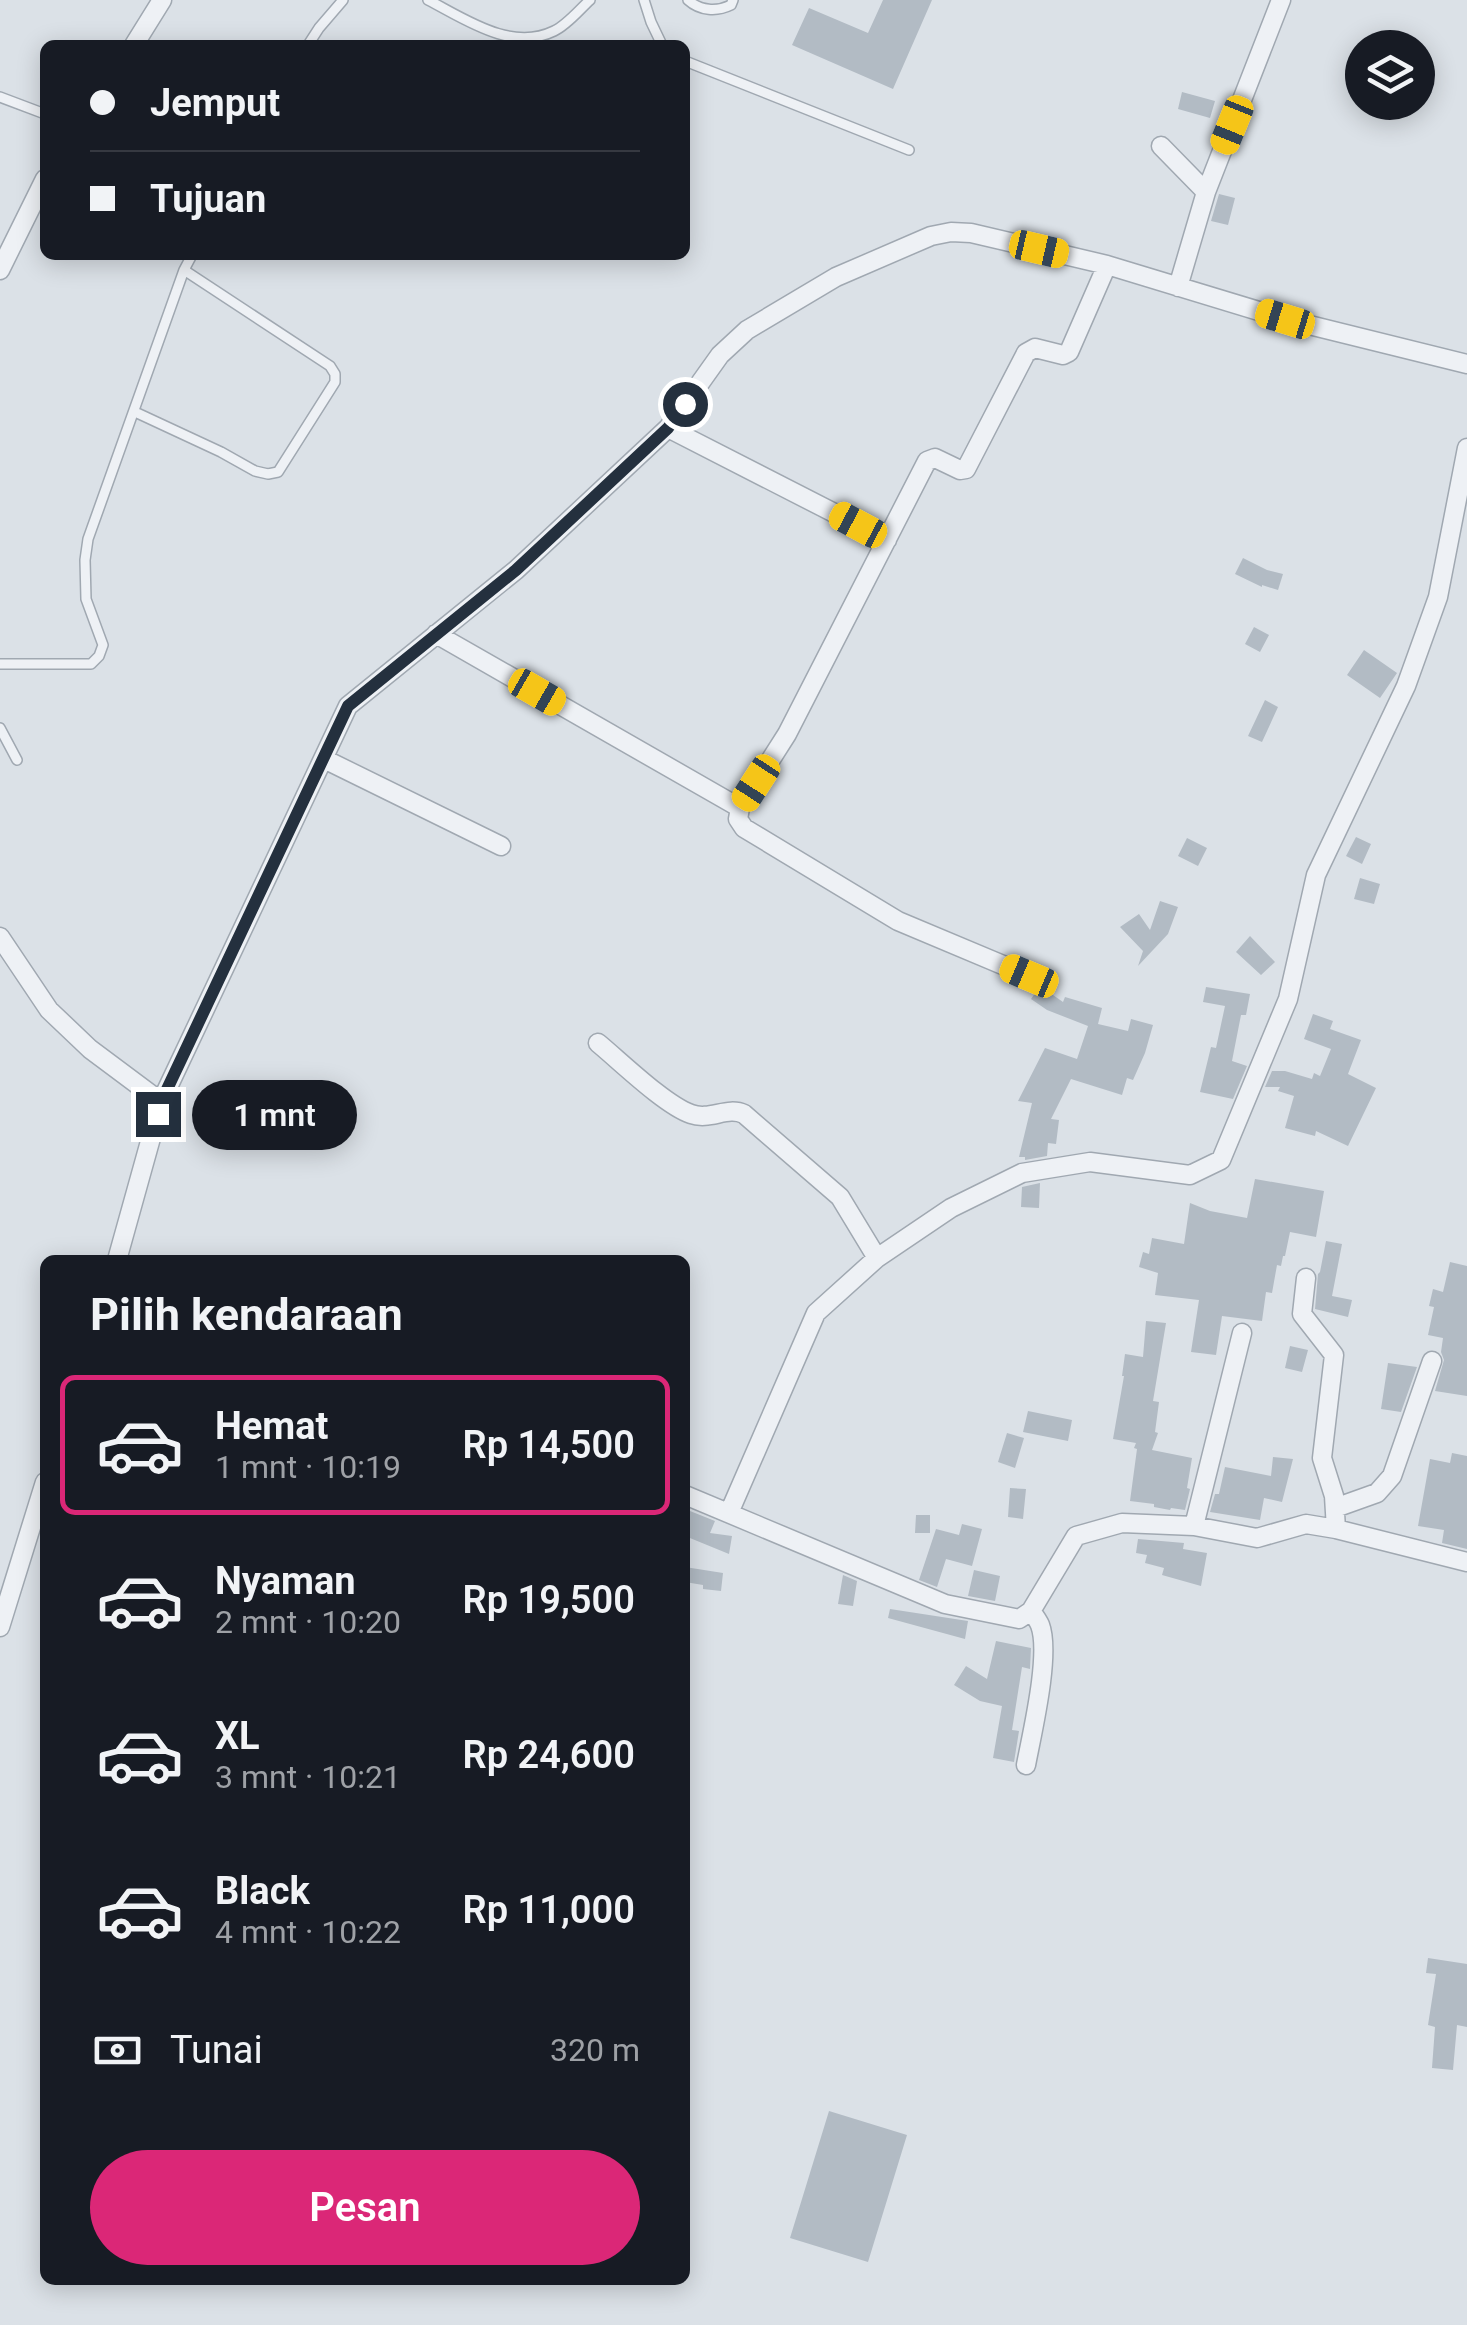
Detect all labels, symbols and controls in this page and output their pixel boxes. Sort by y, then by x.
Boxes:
map controls [1345,30,1435,120]
button: layers [1345,30,1435,120]
text: Jemput [150,81,280,125]
car [1207,92,1257,158]
text: Tujuan [150,177,266,221]
car [1006,228,1072,270]
car [1252,296,1318,342]
route start [663,382,708,427]
car [824,498,892,552]
car [504,664,570,720]
car [727,750,785,816]
car [996,950,1062,1002]
callout: 1 mnt [193,1079,358,1149]
route end [136,1092,181,1137]
text: 1 mnt [233,1096,316,1134]
text: Pilih kendaraan [90,1288,403,1341]
icon: car [95,1400,185,1490]
text: Hemat [215,1404,328,1448]
text: Rp 14,500 [463,1423,635,1467]
text: 1 mnt · 10:19 [215,1448,401,1486]
icon: car [95,1555,185,1645]
text: Nyaman [215,1559,356,1603]
text: Rp 19,500 [463,1578,635,1622]
text: 2 mnt · 10:20 [215,1603,401,1641]
icon: car [95,1710,185,1800]
text: XL [215,1714,260,1758]
text: Rp 24,600 [463,1733,635,1777]
text: 3 mnt · 10:21 [215,1758,401,1796]
icon: car [95,1865,185,1955]
text: Black [215,1869,310,1913]
text: Rp 11,000 [463,1888,635,1932]
text: 4 mnt · 10:22 [215,1913,401,1951]
icon: cash [90,2023,145,2078]
text: Tunai [170,2028,263,2072]
text: 320 m [550,2031,640,2069]
button: Pesan [90,2150,640,2265]

